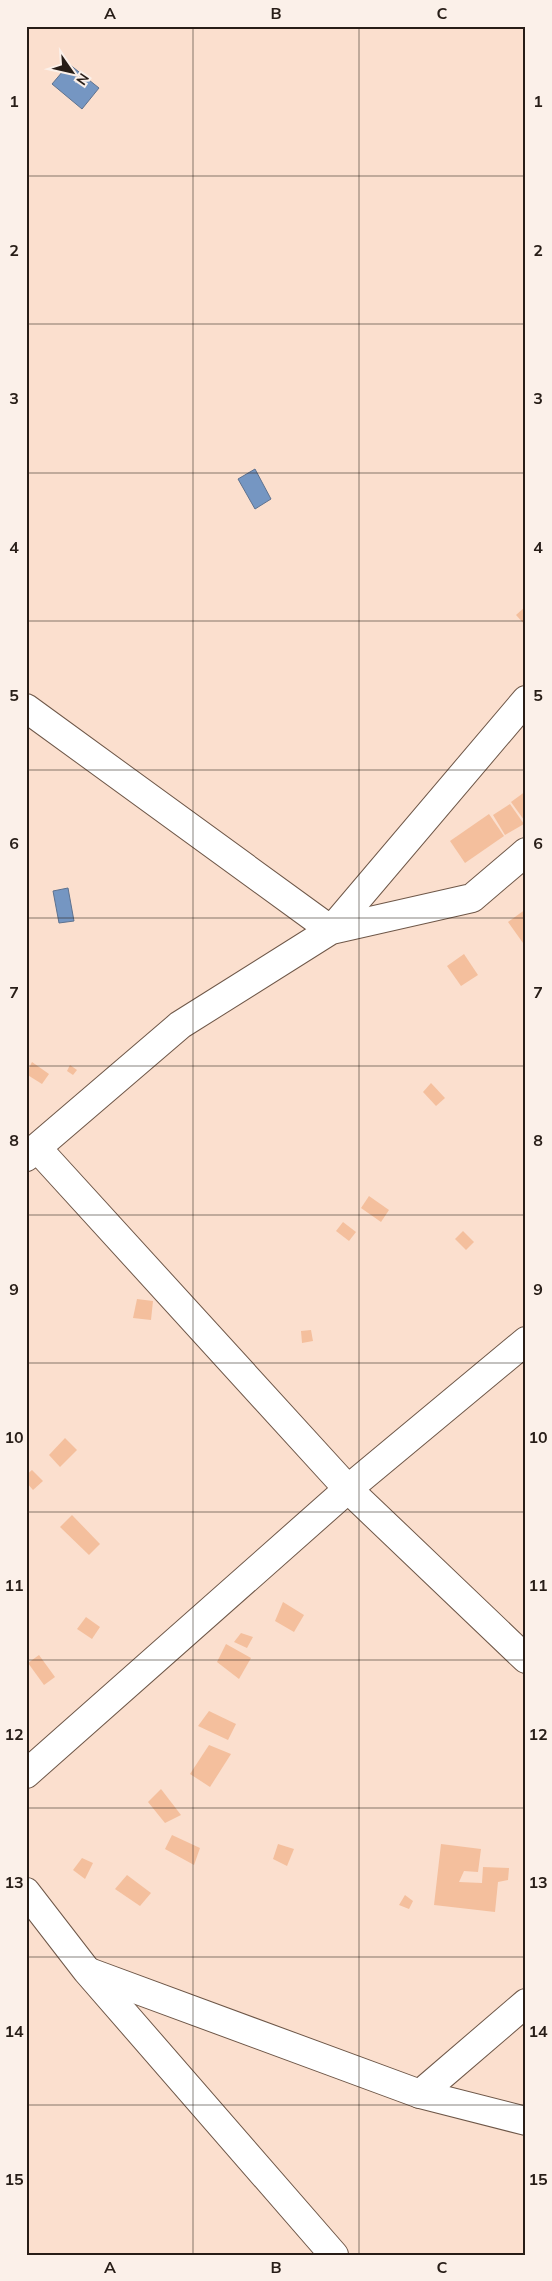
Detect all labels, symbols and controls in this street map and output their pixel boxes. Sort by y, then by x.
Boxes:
text: A [104,3,116,23]
text: B [270,3,282,23]
text: C [437,3,448,23]
north arrow [48,48,98,98]
text: N [72,70,93,89]
text: 1 [9,91,19,111]
text: 1 [533,91,543,111]
text: 2 [9,240,19,260]
text: 2 [533,240,543,260]
text: 3 [9,388,19,408]
text: 3 [533,388,543,408]
text: 4 [9,537,19,557]
text: 4 [533,537,543,557]
text: 5 [9,685,19,705]
text: 5 [533,685,543,705]
text: 6 [9,833,19,853]
text: 6 [533,833,543,853]
text: 7 [9,982,19,1002]
text: 7 [533,982,543,1002]
text: 8 [9,1130,19,1150]
text: 8 [533,1130,543,1150]
text: 9 [9,1279,19,1299]
text: 9 [533,1279,543,1299]
text: 10 [4,1427,24,1447]
text: 10 [528,1427,548,1447]
text: 11 [4,1575,24,1595]
text: 11 [528,1575,548,1595]
text: 12 [4,1724,24,1744]
text: 12 [528,1724,548,1744]
text: 13 [4,1872,24,1892]
text: 13 [528,1872,548,1892]
text: 14 [4,2021,24,2041]
text: 14 [528,2021,548,2041]
text: 15 [4,2169,24,2189]
text: 15 [528,2169,548,2189]
text: A [104,2257,116,2277]
text: B [270,2257,282,2277]
text: C [437,2257,448,2277]

